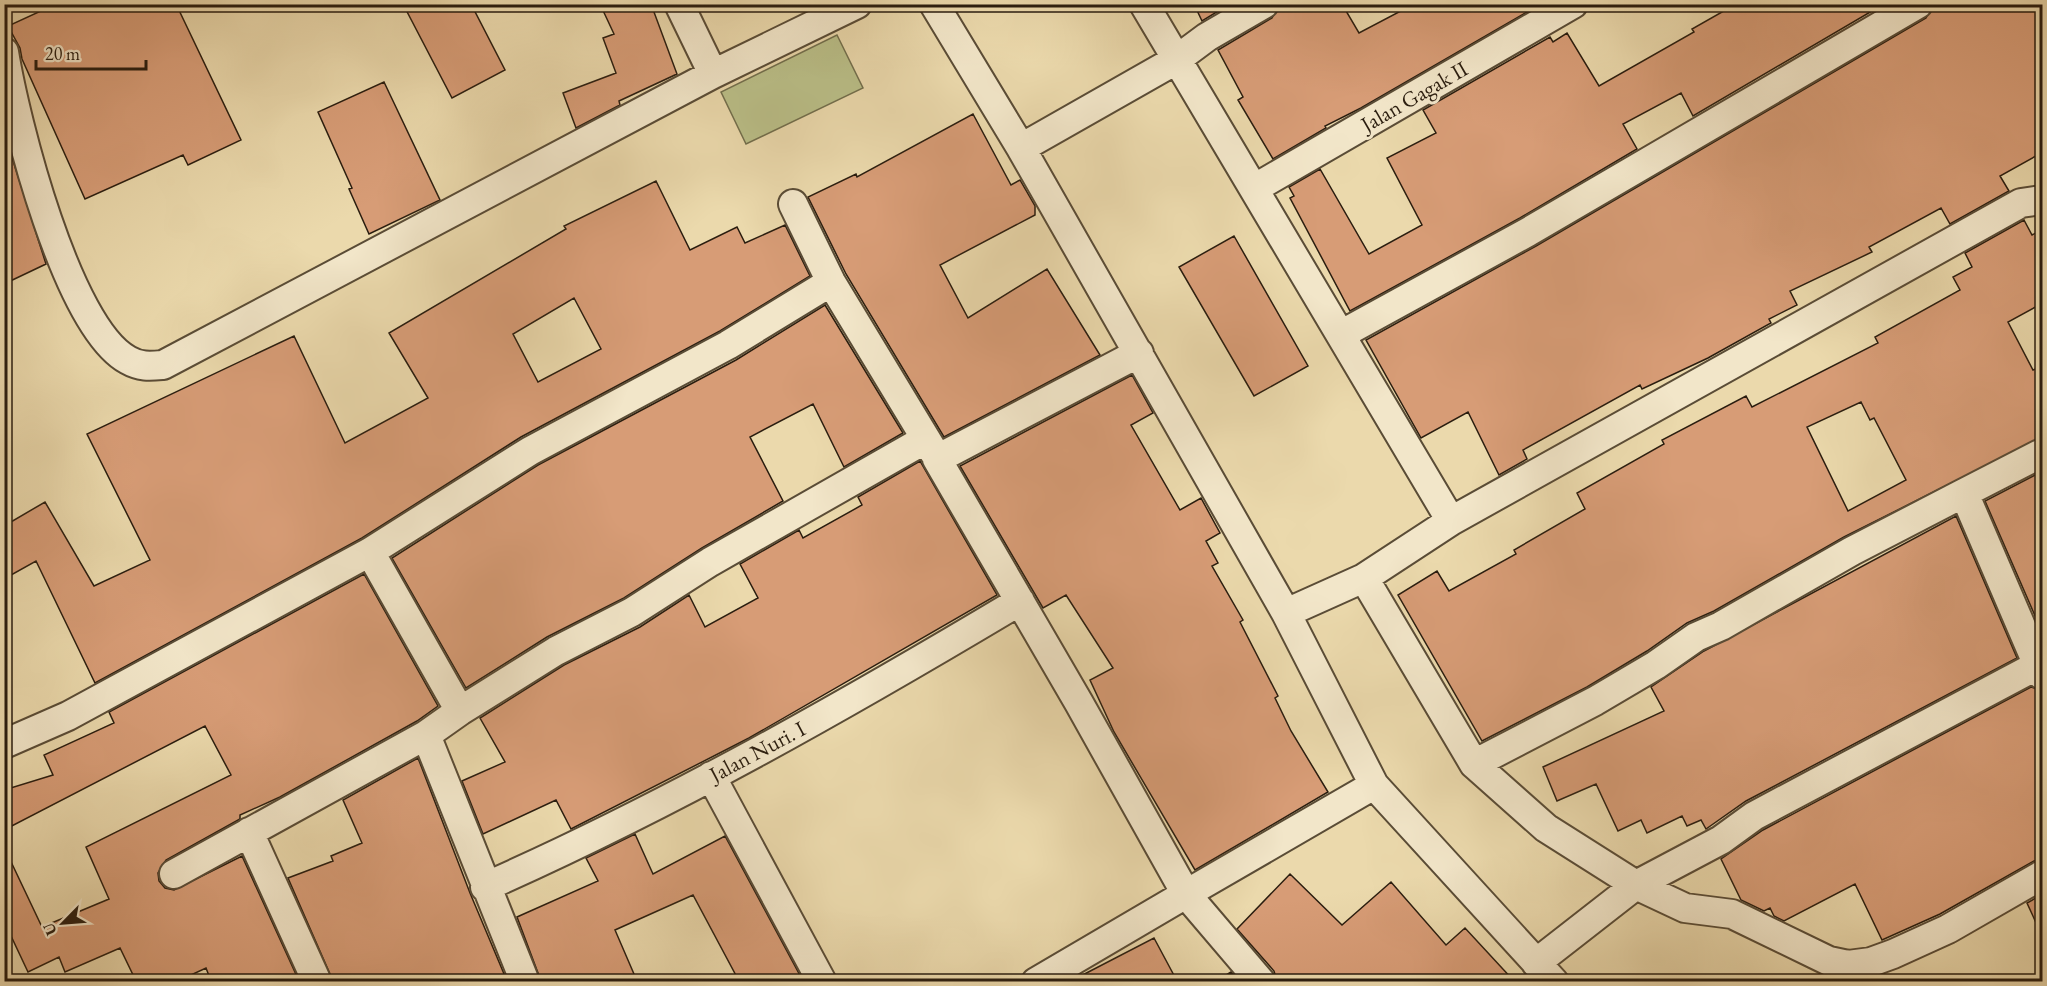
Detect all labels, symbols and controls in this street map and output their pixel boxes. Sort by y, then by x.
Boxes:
scale bar [36,33,146,71]
text: 20 m [45,42,80,65]
street label: Jalan Gagak II [1354,54,1474,140]
street label: Jalan Nuri. I [702,714,811,790]
north arrow [33,893,93,953]
text: U [38,919,62,939]

